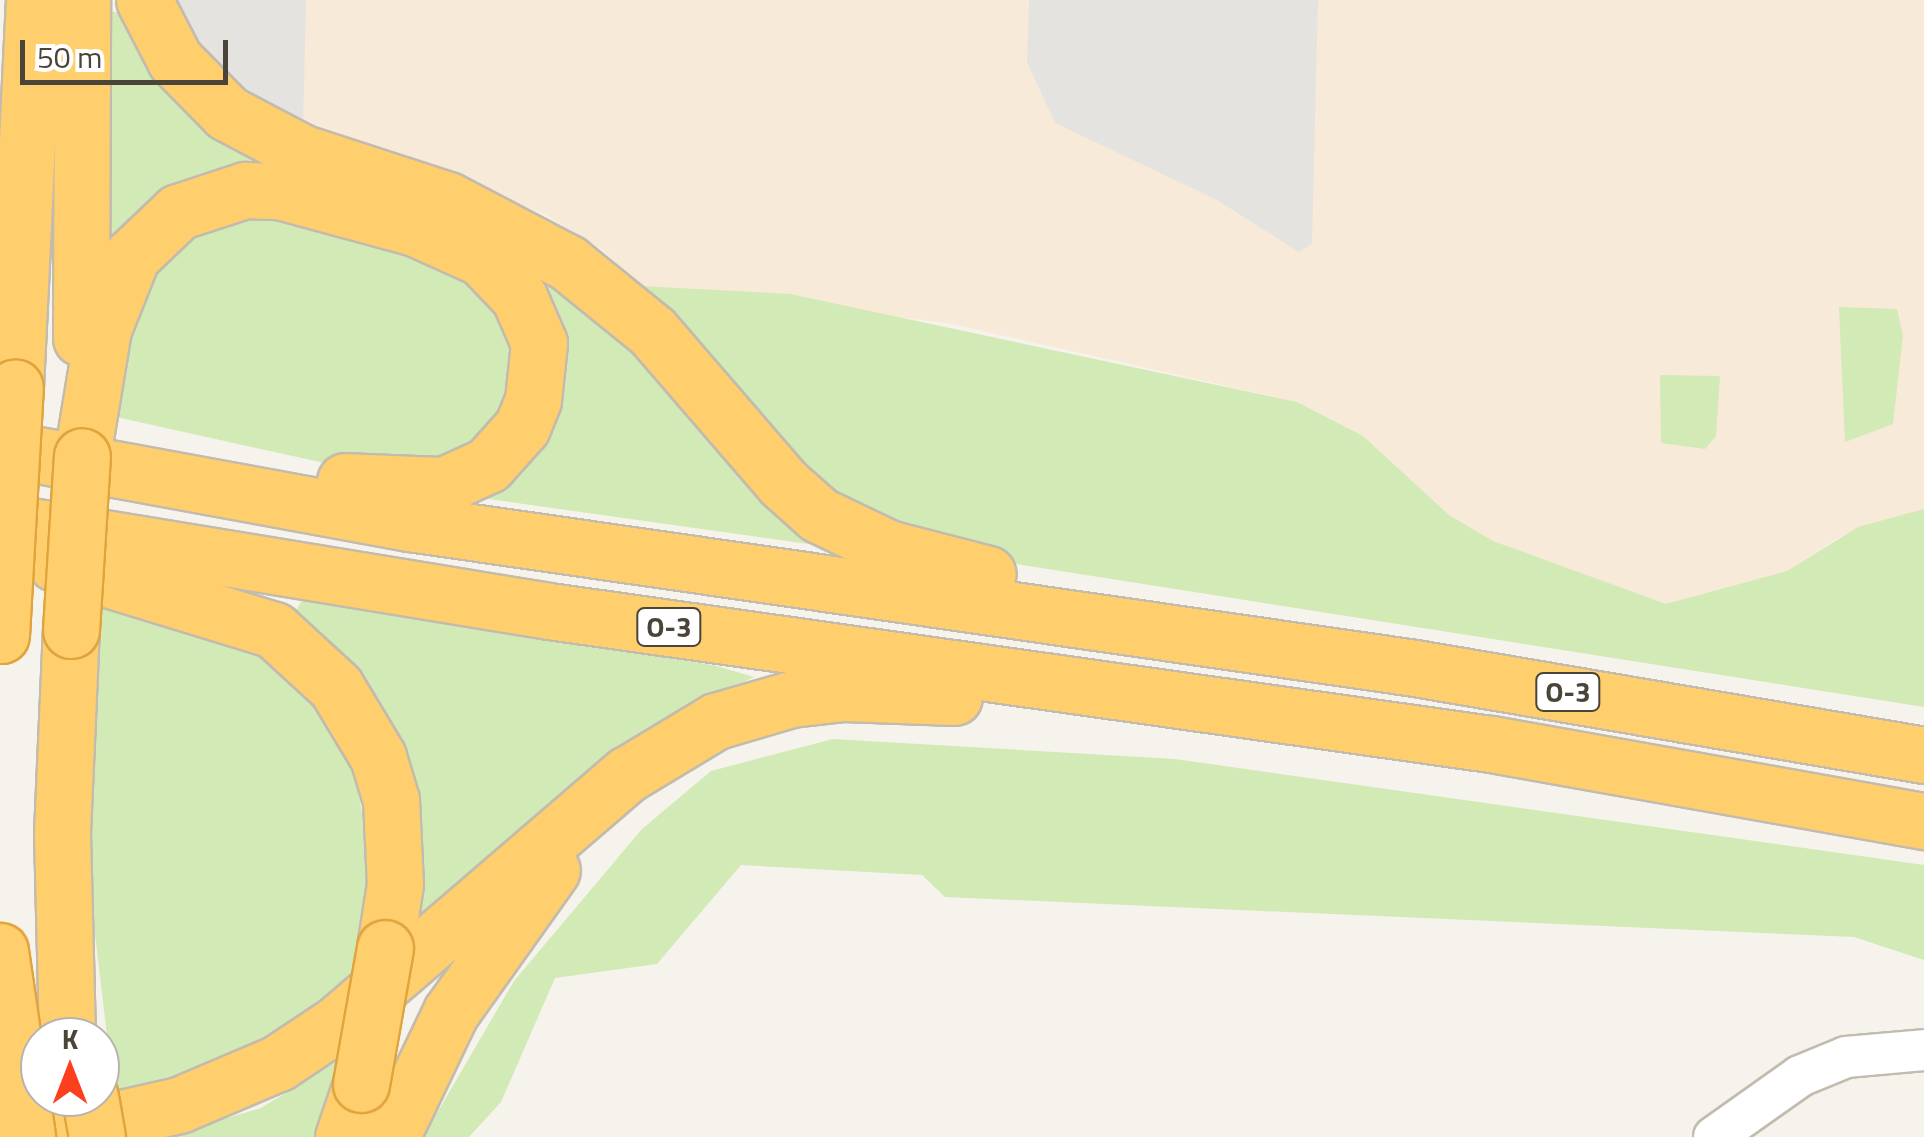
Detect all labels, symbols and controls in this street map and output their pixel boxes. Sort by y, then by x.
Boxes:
scale bar [25,20,232,82]
text: 50 m [37,34,102,80]
road number: O-3 [634,604,704,650]
road number: O-3 [1533,669,1603,715]
north arrow [20,1017,120,1117]
text: K [62,1017,78,1060]

